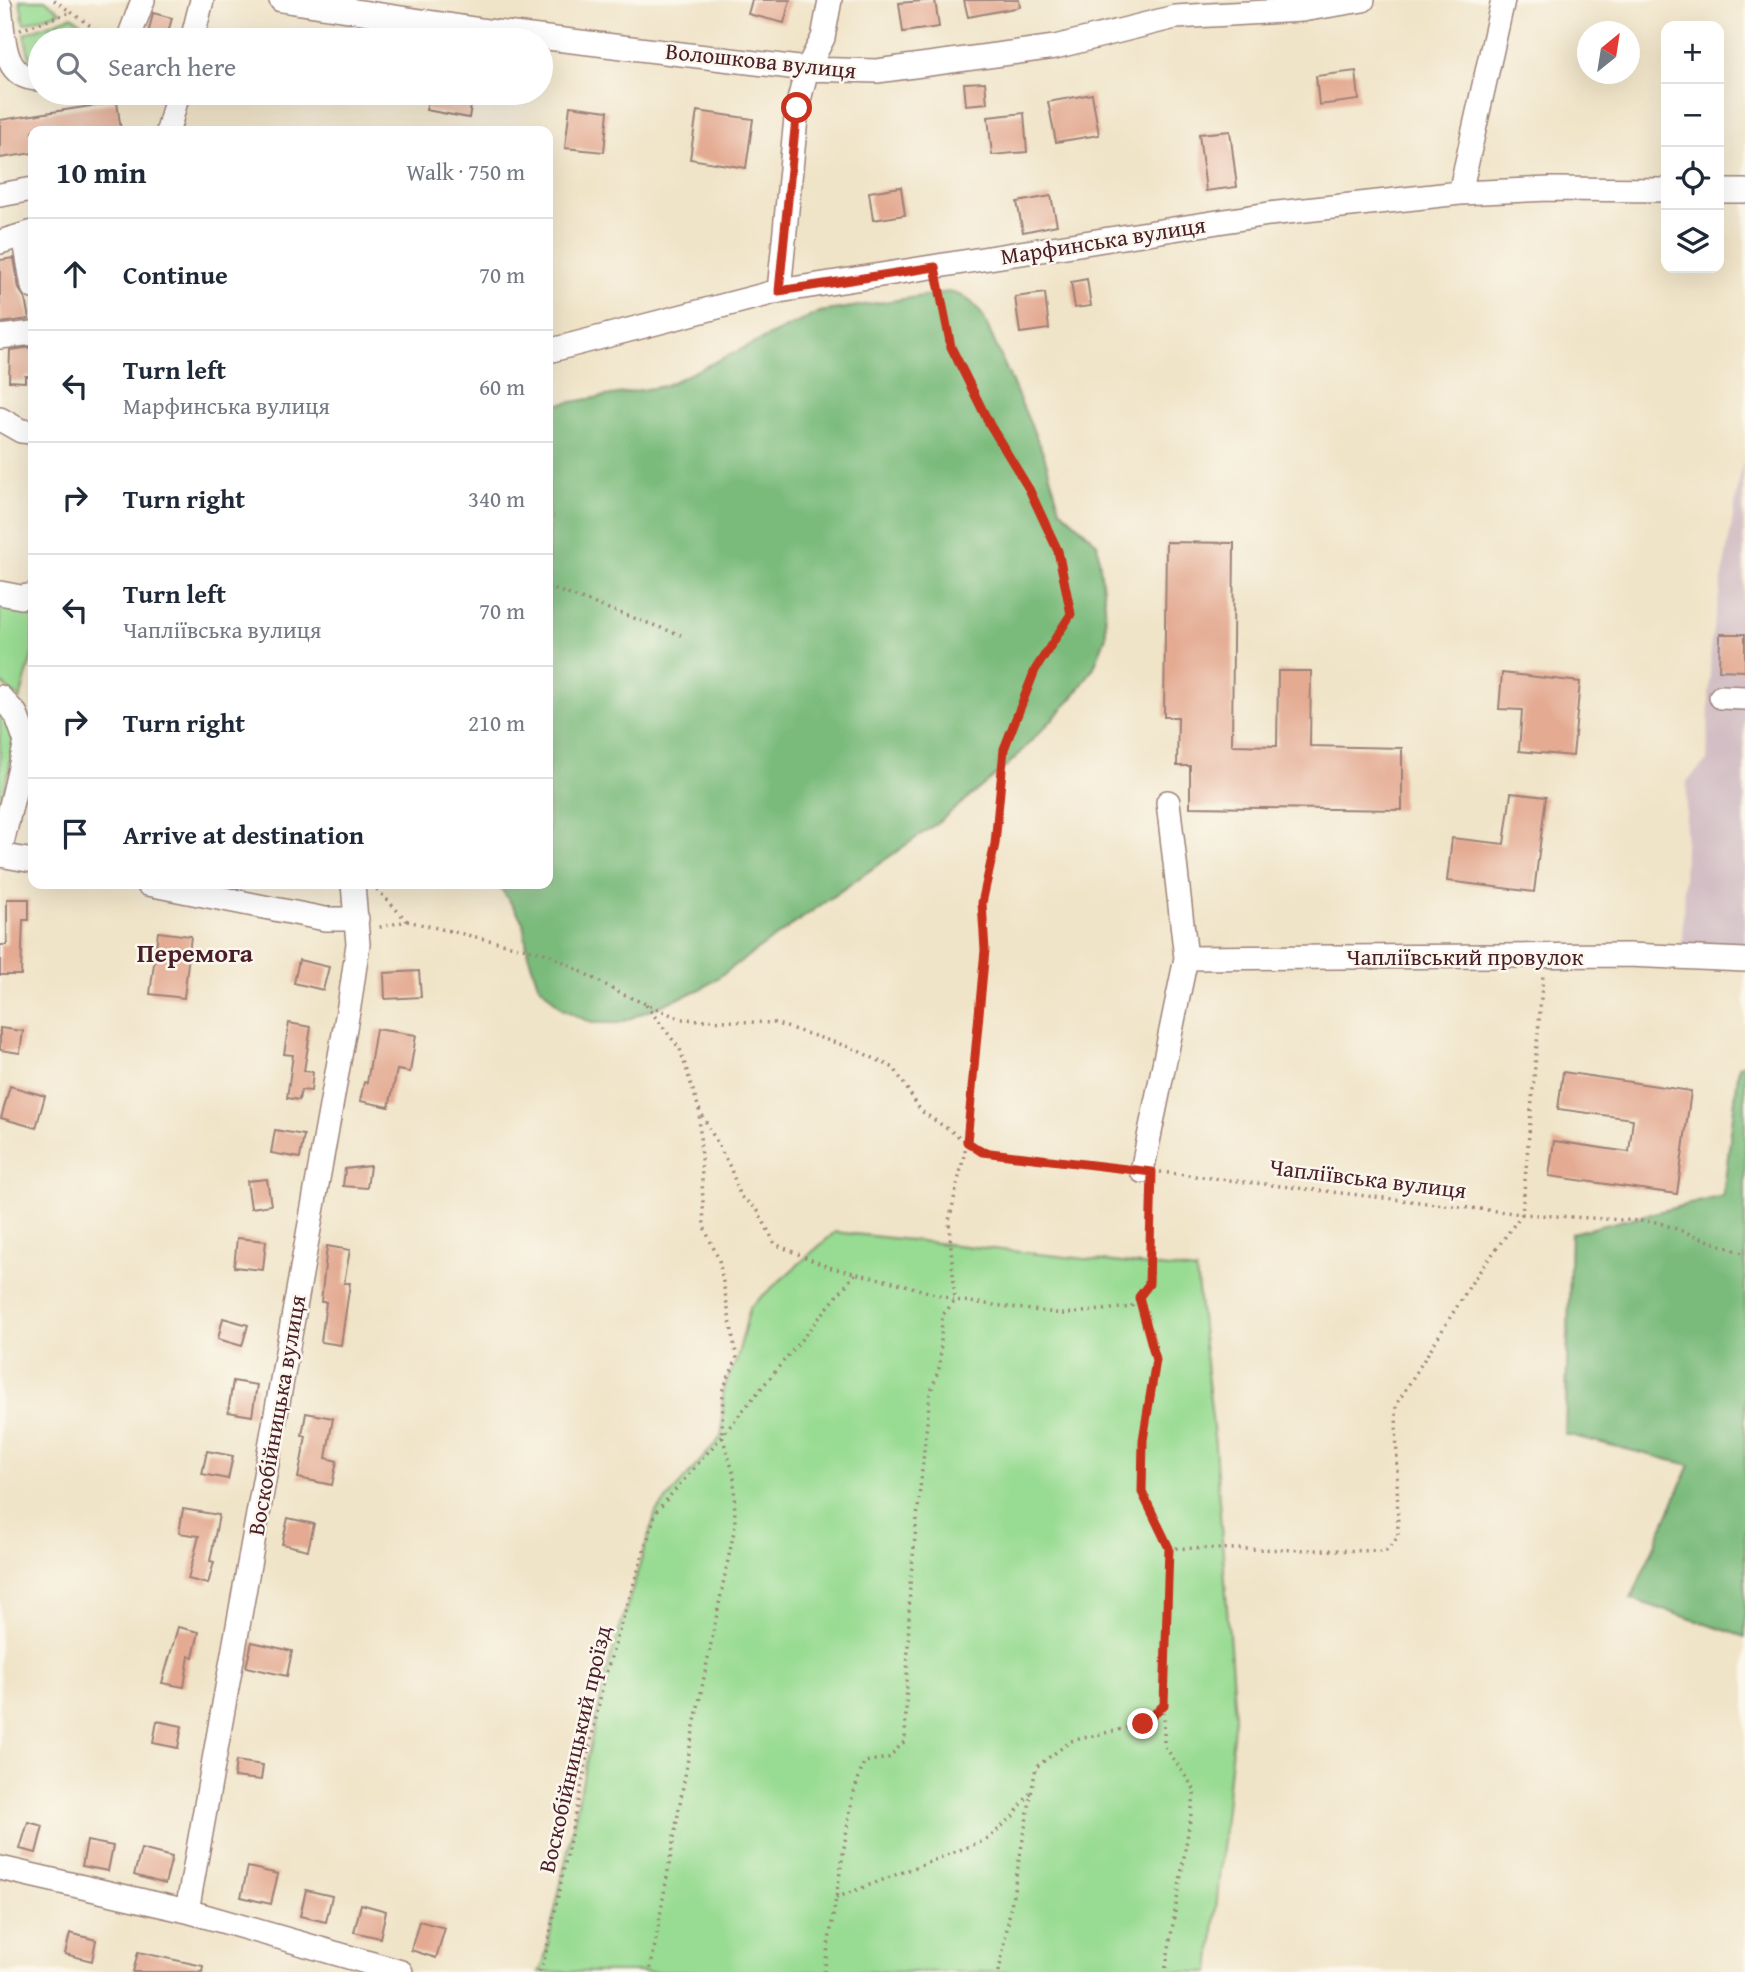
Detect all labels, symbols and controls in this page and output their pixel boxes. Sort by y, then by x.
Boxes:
north arrow [1577,21,1640,84]
map controls [1661,21,1724,273]
button: + [1661,21,1724,84]
search box [28,28,553,105]
street label: Волошкова вулиця [664,34,858,86]
text: Search here [108,47,236,86]
icon: search [52,48,90,86]
button: − [1661,84,1724,147]
route start [781,92,812,123]
button: locate [1661,147,1724,210]
text: 10 min [56,150,146,194]
text: Walk · 750 m [406,155,525,188]
street label: Марфинська вулиця [998,207,1208,272]
button: layers [1661,210,1724,273]
icon: ahead [56,255,94,293]
text: Continue [123,255,228,294]
text: 70 m [479,258,525,291]
text: Turn left [123,350,226,389]
icon: left [56,367,94,405]
text: 60 m [479,370,525,403]
text: Марфинська вулиця [123,389,330,422]
icon: right [56,479,94,517]
text: Turn right [123,479,245,518]
text: 340 m [468,482,525,515]
text: Turn left [123,574,226,613]
icon: left [56,591,94,629]
text: 70 m [479,594,525,627]
text: Чапліївська вулиця [123,613,321,646]
icon: right [56,703,94,741]
text: Turn right [123,703,245,742]
text: 210 m [468,706,525,739]
icon: arrive [56,815,94,853]
text: Arrive at destination [123,815,364,854]
district label: Перемога [137,933,254,972]
street label: Чапліївський провулок [1346,940,1584,973]
street label: Чапліївська вулиця [1268,1150,1469,1207]
street label: Воскобійницька вулиця [239,1292,313,1538]
street label: Воскобійницький проїзд [530,1622,619,1876]
route end [1127,1708,1158,1739]

